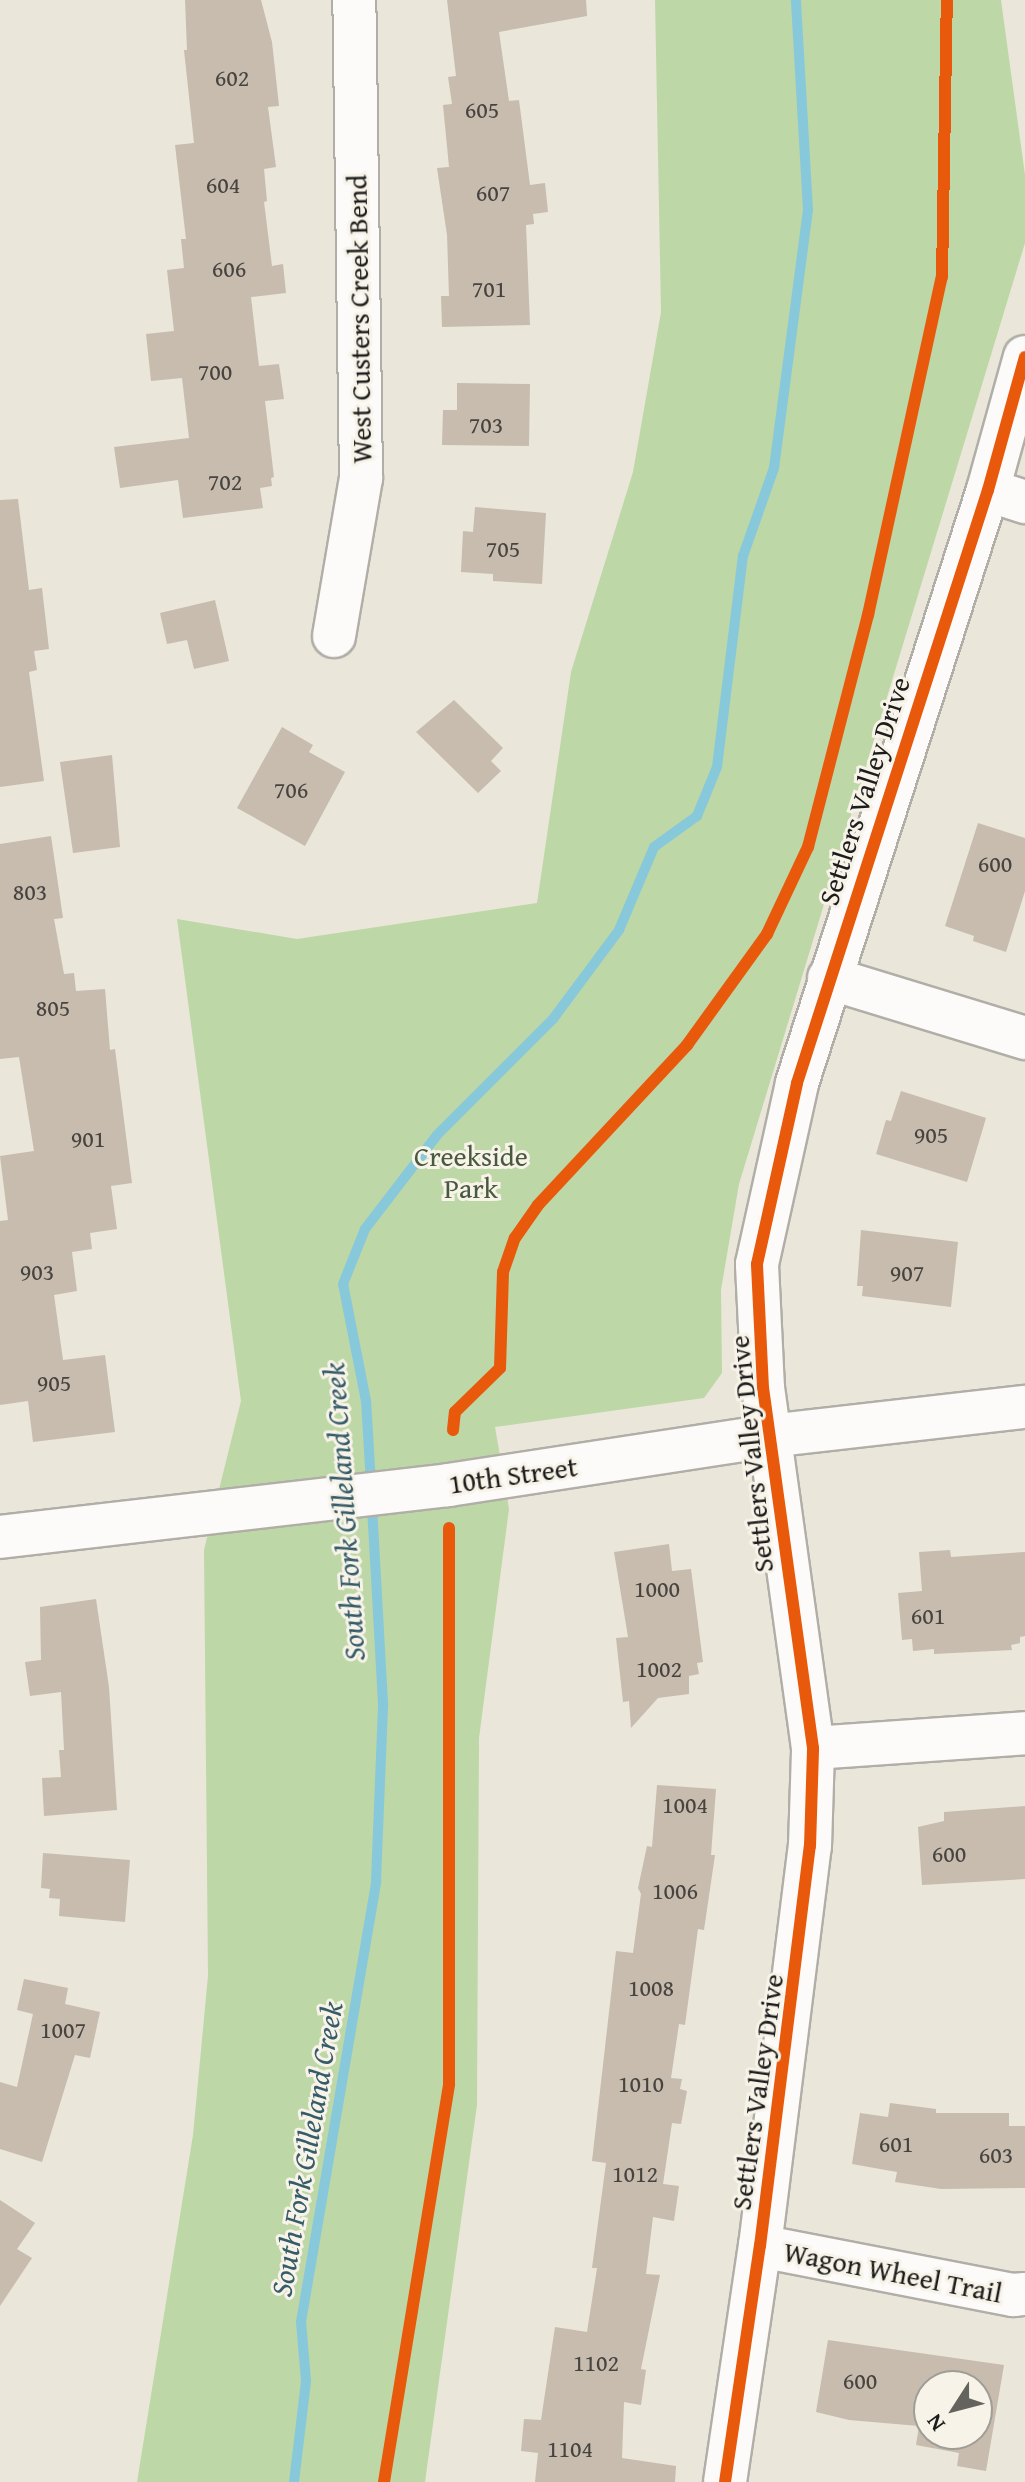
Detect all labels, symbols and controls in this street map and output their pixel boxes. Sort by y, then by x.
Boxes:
house number: 602 [215,64,249,92]
house number: 605 [465,96,499,124]
house number: 604 [206,171,240,199]
street label: West Custers Creek Bend [340,174,378,464]
house number: 607 [476,179,510,207]
house number: 606 [212,255,246,283]
house number: 701 [472,275,506,303]
house number: 700 [198,358,232,386]
house number: 703 [469,411,503,439]
house number: 702 [208,468,242,496]
house number: 705 [486,535,520,563]
street label: Settlers Valley Drive [811,673,917,909]
house number: 706 [274,776,308,804]
house number: 600 [978,850,1012,878]
house number: 803 [13,878,47,906]
house number: 805 [36,994,70,1022]
house number: 905 [914,1121,948,1149]
house number: 901 [71,1125,105,1153]
park label: Creekside Park [414,1139,528,1205]
house number: 903 [20,1258,54,1286]
house number: 907 [890,1259,924,1287]
street label: Settlers Valley Drive [722,1334,780,1574]
water label: South Fork Gilleland Creek [316,1362,372,1662]
house number: 905 [37,1369,71,1397]
street label: 10th Street [447,1449,579,1501]
house number: 1000 [634,1575,680,1603]
house number: 601 [911,1602,945,1630]
house number: 1002 [636,1655,682,1683]
house number: 1004 [662,1791,708,1819]
house number: 600 [932,1840,966,1868]
house number: 1006 [652,1877,698,1905]
street label: Settlers Valley Drive [724,1972,790,2212]
house number: 1008 [628,1974,674,2002]
water label: South Fork Gilleland Creek [262,1999,350,2299]
house number: 1007 [40,2016,86,2044]
house number: 1010 [618,2070,664,2098]
house number: 601 [879,2130,913,2158]
house number: 603 [979,2141,1013,2169]
house number: 1012 [612,2160,658,2188]
street label: Wagon Wheel Trail [781,2234,1005,2310]
house number: 1102 [573,2349,619,2377]
house number: 600 [843,2367,877,2395]
north arrow [913,2370,993,2450]
text: N [918,2408,952,2438]
house number: 1104 [547,2435,593,2463]

